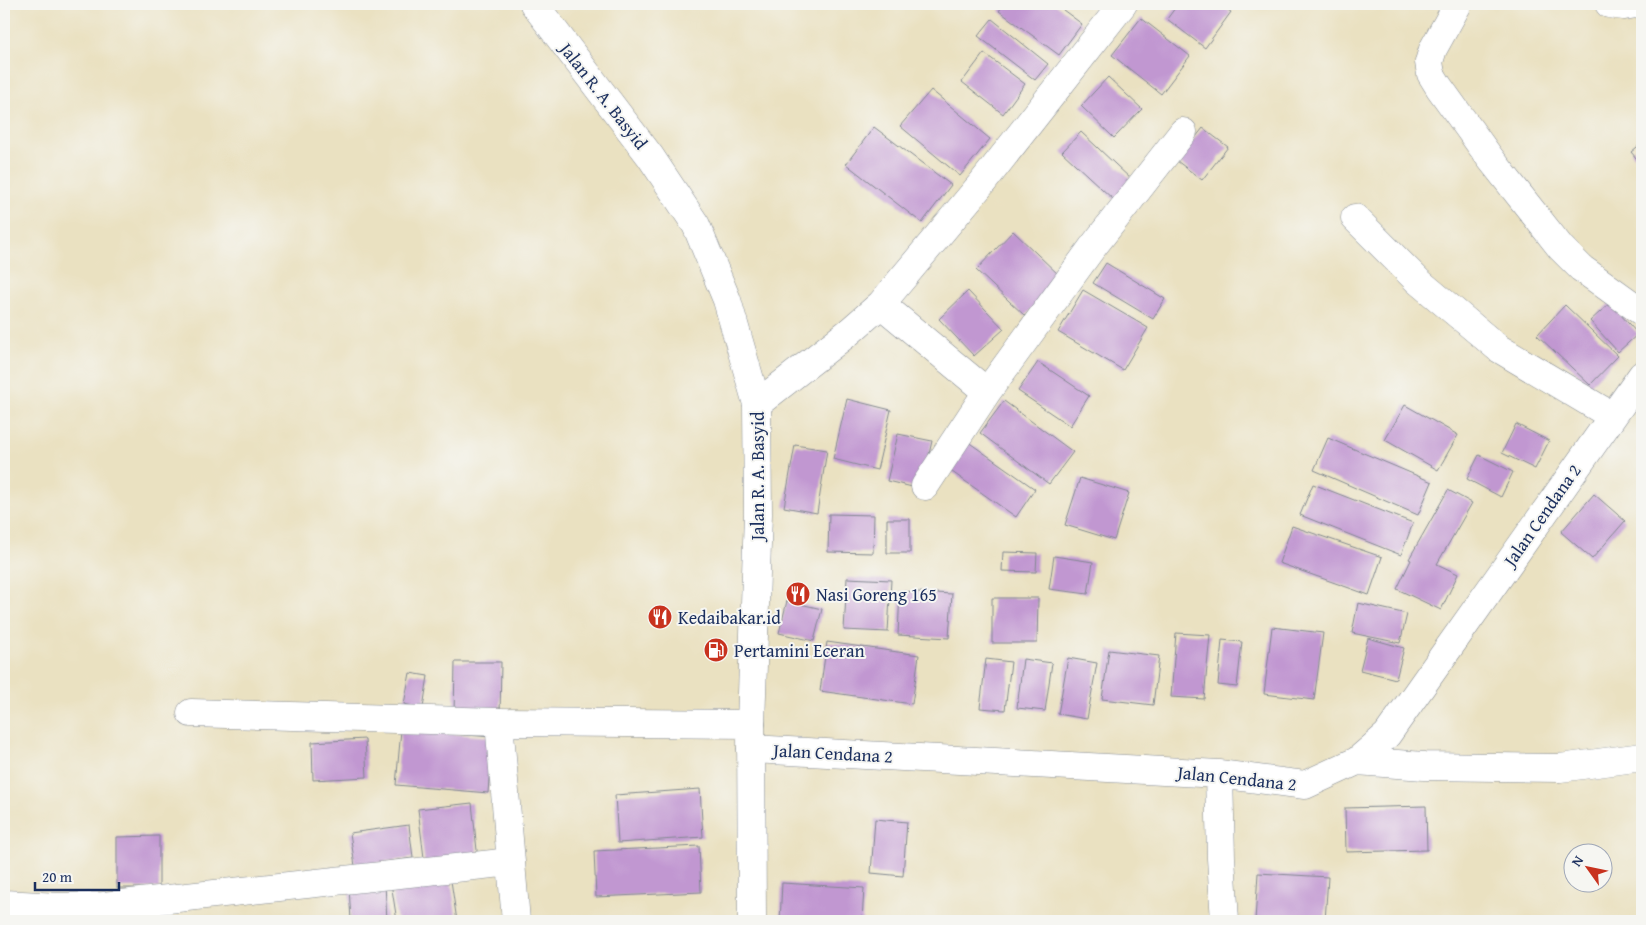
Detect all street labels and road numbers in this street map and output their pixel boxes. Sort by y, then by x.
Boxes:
street label: Jalan R. A. Basyid [552,35,655,156]
street label: Jalan R. A. Basyid [744,411,771,543]
street label: Jalan Cendana 2 [1496,458,1587,573]
street label: Jalan Cendana 2 [771,736,893,770]
street label: Jalan Cendana 2 [1174,758,1298,798]

